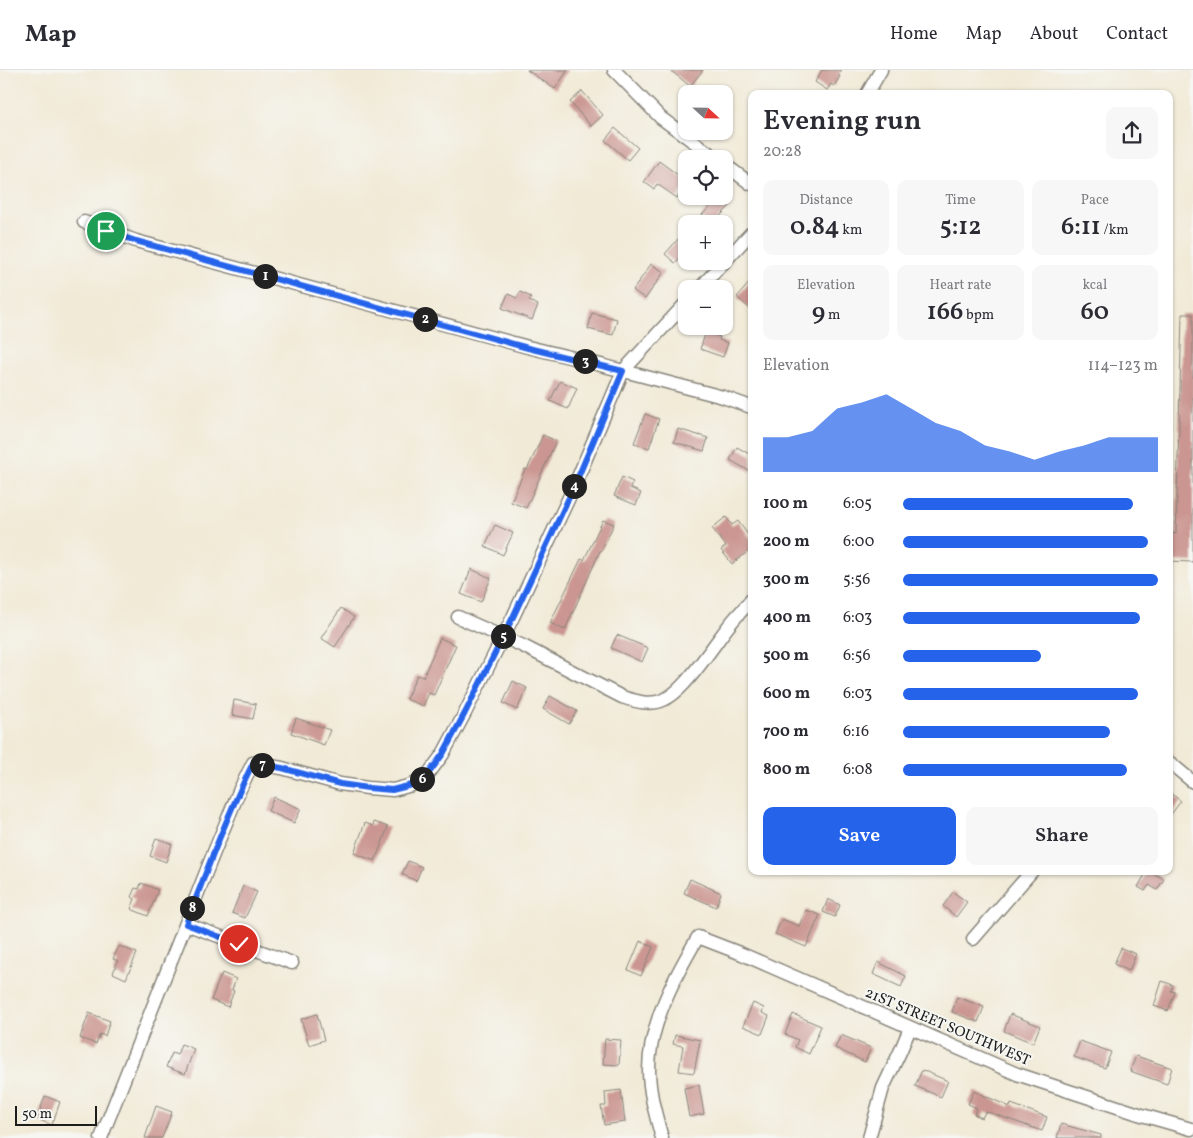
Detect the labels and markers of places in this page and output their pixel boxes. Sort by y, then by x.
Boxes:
pin [85,210,127,252]
pin: 1 [252,264,278,288]
pin: 2 [412,306,438,332]
pin: 3 [572,348,598,374]
pin: 4 [562,474,586,498]
pin: 5 [490,624,516,648]
pin: 7 [250,752,274,778]
pin: 6 [410,766,434,792]
pin: 8 [180,896,204,920]
pin [218,923,260,965]

